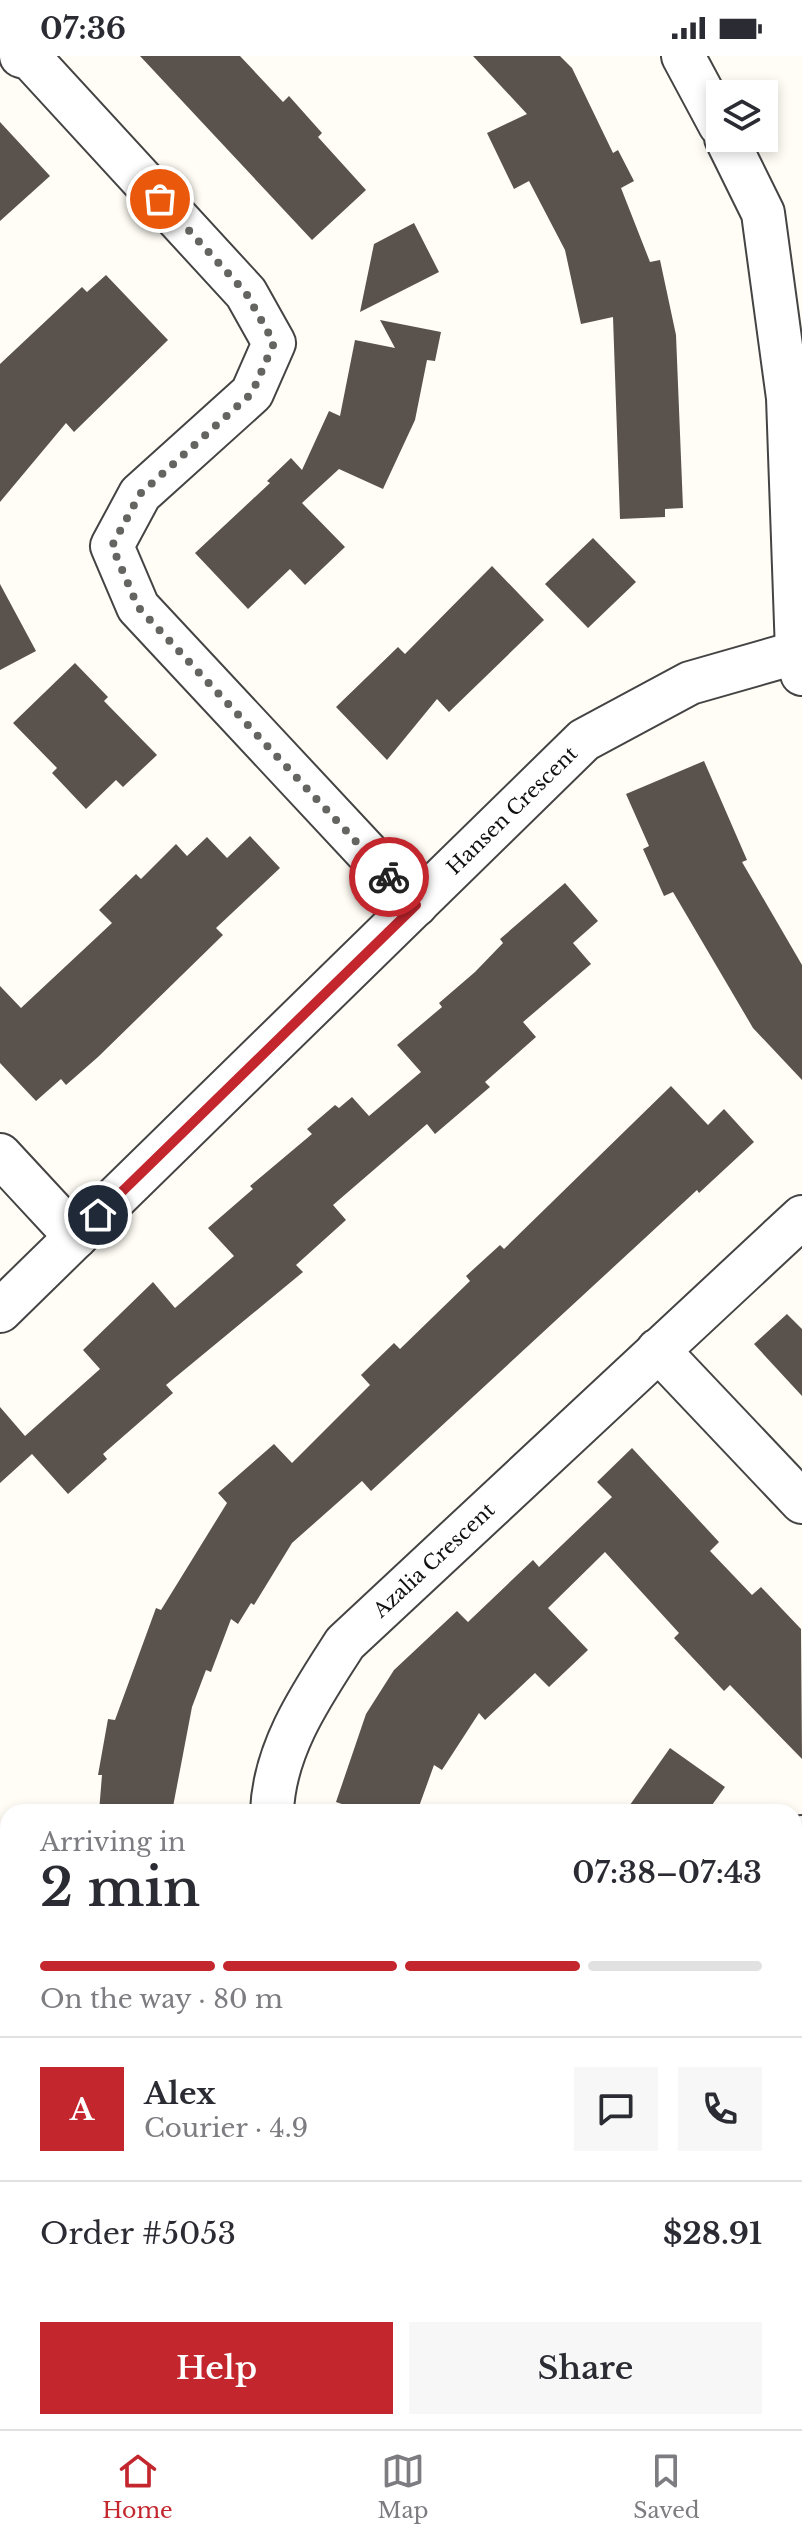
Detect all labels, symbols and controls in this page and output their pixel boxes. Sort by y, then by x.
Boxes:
text: 07:36 [40,10,126,47]
map controls [706,80,778,152]
button: layers [706,80,778,152]
pin [126,165,194,233]
icon: bag [138,177,182,221]
street label: Hansen Crescent [442,741,582,879]
courier [349,837,429,917]
icon: bike [367,855,411,899]
pin [64,1181,132,1249]
icon: home [76,1193,120,1237]
street label: Azalia Crescent [367,1498,500,1623]
text: Arriving in [40,1826,186,1858]
text: 07:38–07:43 [572,1854,762,1891]
text: 2 min [40,1856,200,1920]
text: On the way · 80 m [40,1983,283,2015]
button: chat [574,2067,658,2151]
button: phone [678,2067,762,2151]
text: Alex [144,2075,216,2112]
text: A [70,2091,94,2128]
text: Courier · 4.9 [144,2112,308,2144]
text: Order #5053 [40,2215,236,2252]
text: $28.91 [663,2215,762,2252]
button: Help [40,2322,393,2414]
button: Share [409,2322,762,2414]
tab: Home [102,2449,173,2524]
tab: Map [377,2449,429,2524]
tab: Saved [633,2449,700,2524]

